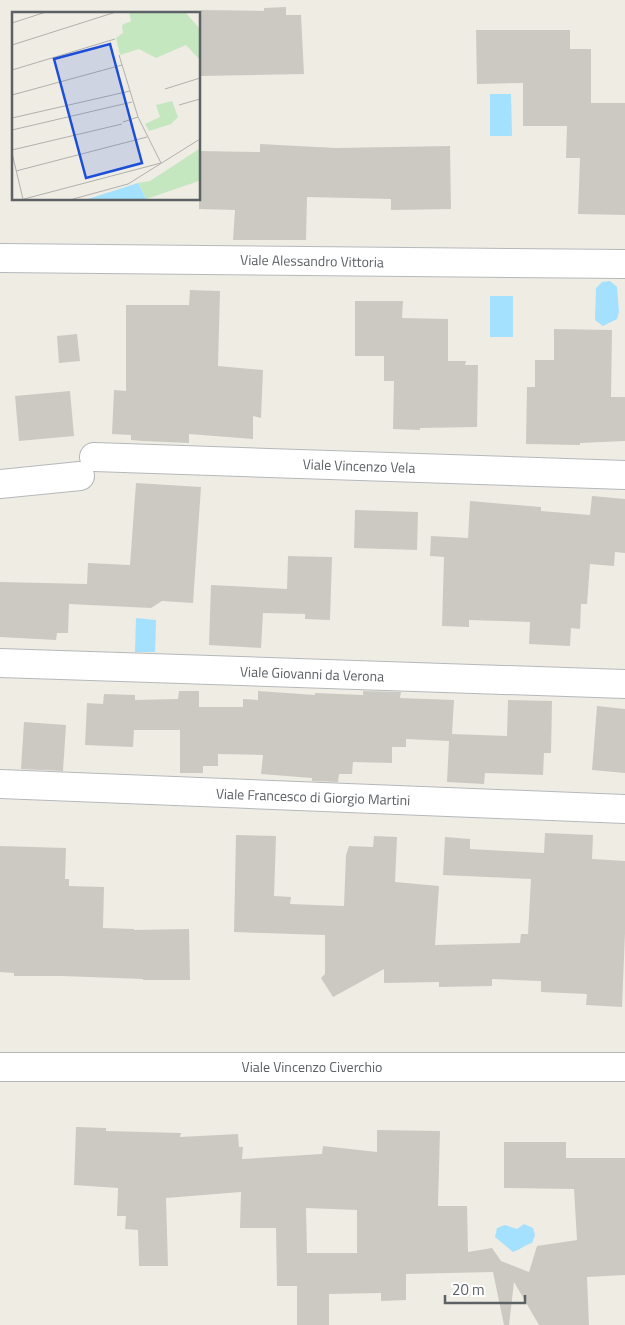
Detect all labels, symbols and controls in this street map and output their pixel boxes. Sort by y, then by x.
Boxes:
inset map [12,12,200,200]
street label: Viale Alessandro Vittoria [240,249,384,272]
street label: Viale Vincenzo Vela [302,453,416,478]
street label: Viale Giovanni da Verona [240,660,384,687]
street label: Viale Francesco di Giorgio Martini [215,783,411,810]
street label: Viale Vincenzo Civerchio [242,1056,382,1077]
scale bar [445,1272,525,1304]
text: 20 m [452,1278,485,1301]

